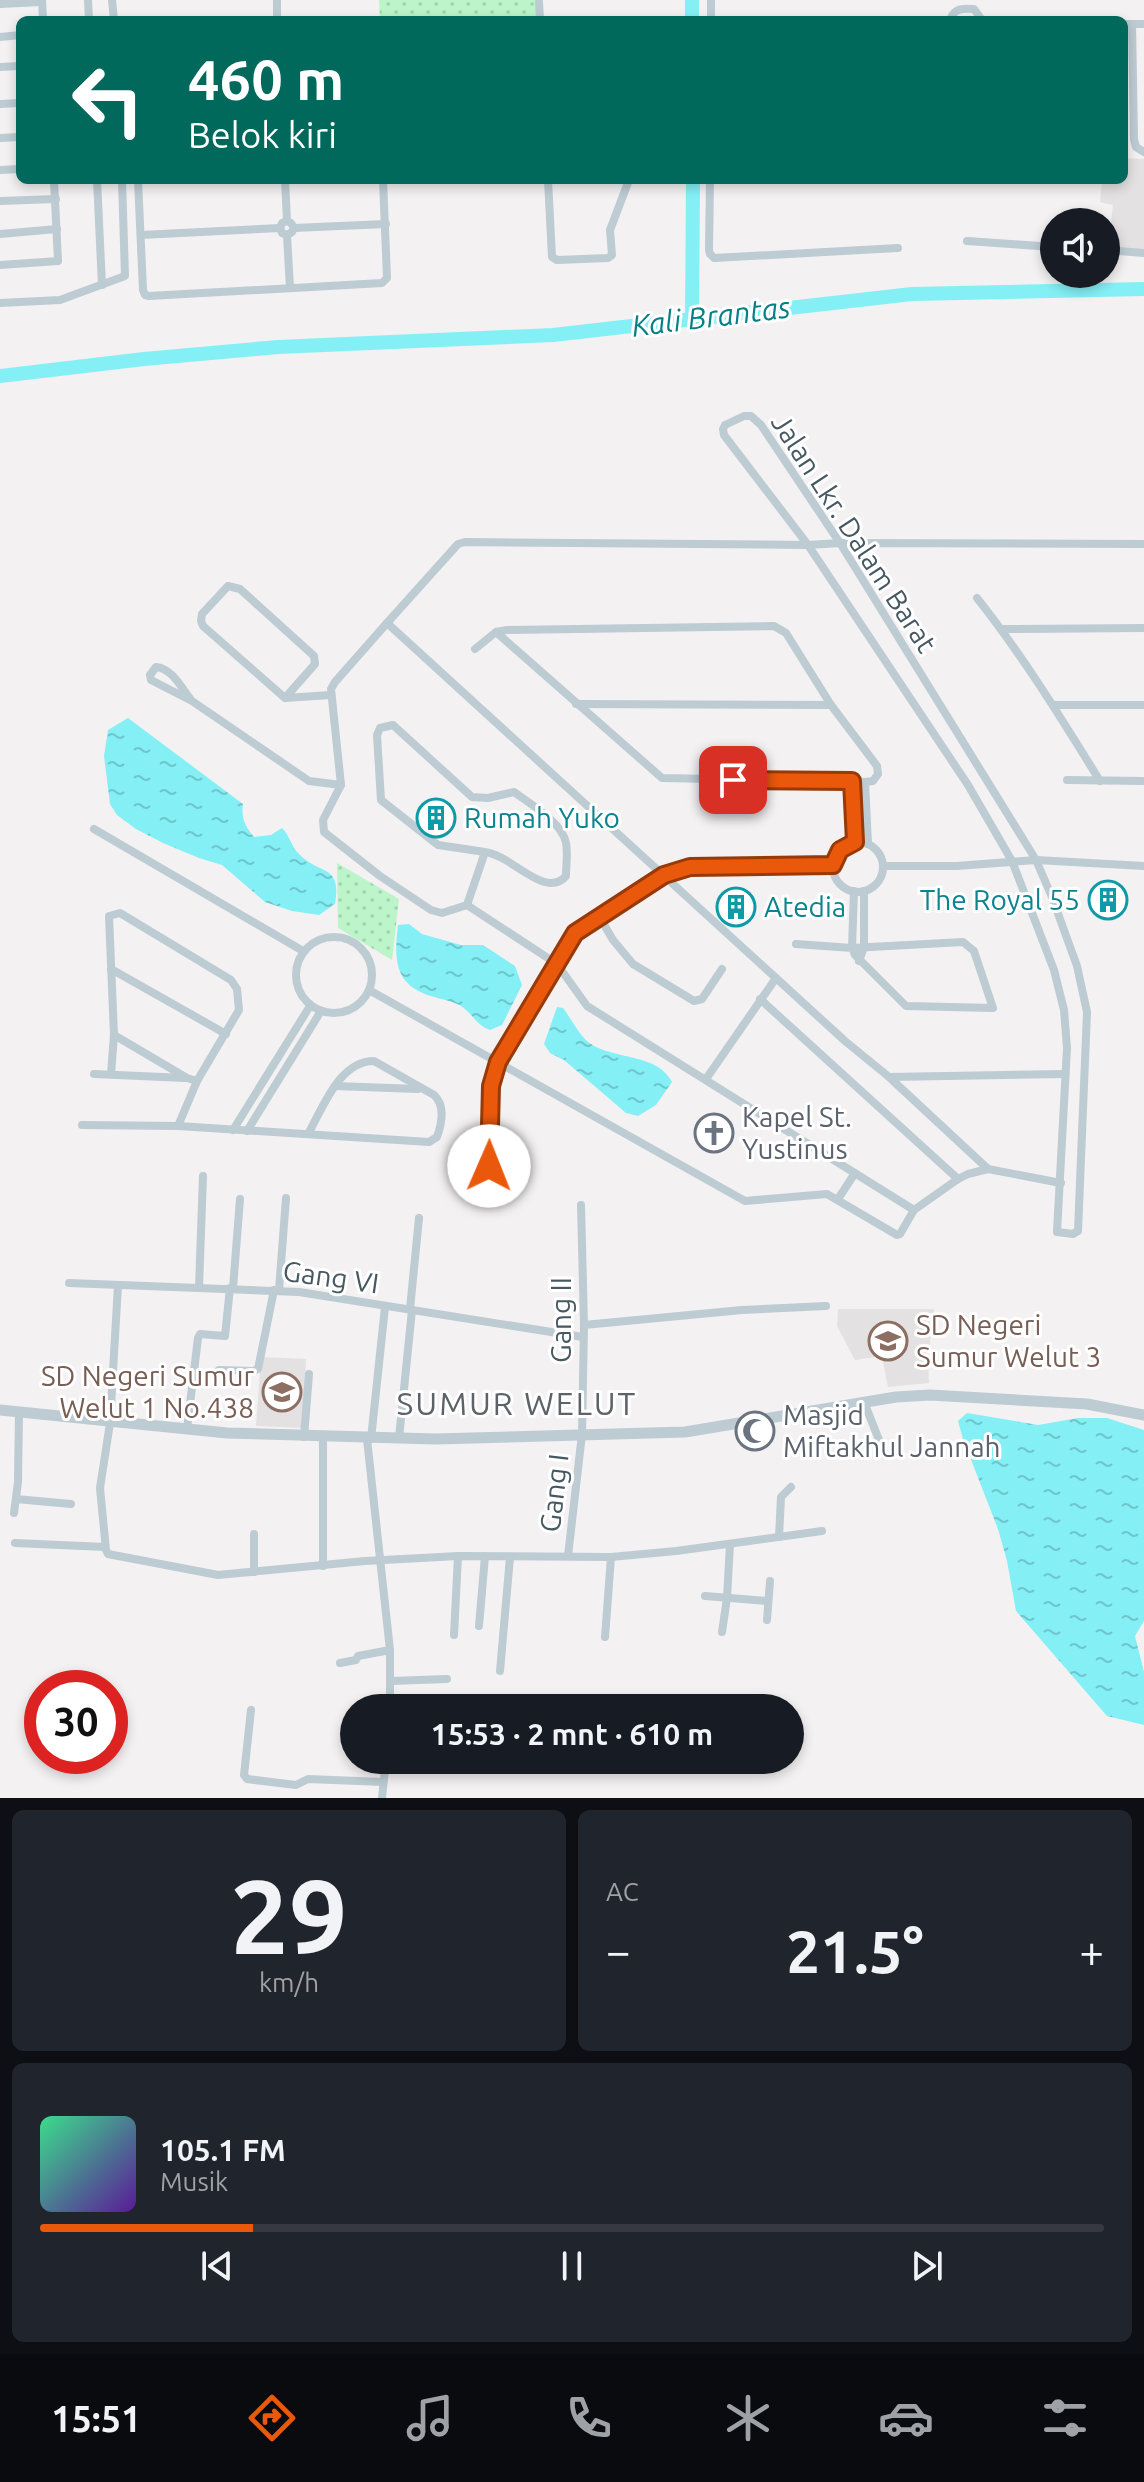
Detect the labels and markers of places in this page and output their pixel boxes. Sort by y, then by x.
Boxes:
pin [699,746,767,814]
building icon: Rumah Yuko [415,797,457,839]
place label: Rumah Yuko [464,802,620,833]
building icon: The Royal 55 [1087,879,1129,921]
place label: The Royal 55 [920,884,1080,915]
building icon: Atedia [715,886,757,928]
place label: Atedia [764,891,846,922]
place label: Kapel St. Yustinus [742,1101,852,1164]
church icon: Kapel St. Yustinus [693,1112,735,1154]
place label: SD Negeri Sumur Welut 3 [916,1309,1101,1372]
school or university icon: SD Negeri Sumur Welut 3 [867,1320,909,1362]
place label: SD Negeri Sumur Welut 1 No.438 [41,1360,254,1423]
school or university icon: SD Negeri Sumur Welut 1 No.438 [261,1371,303,1413]
place label: Masjid Miftakhul Jannah [783,1399,1001,1462]
mosque icon: Masjid Miftakhul Jannah [734,1410,776,1452]

